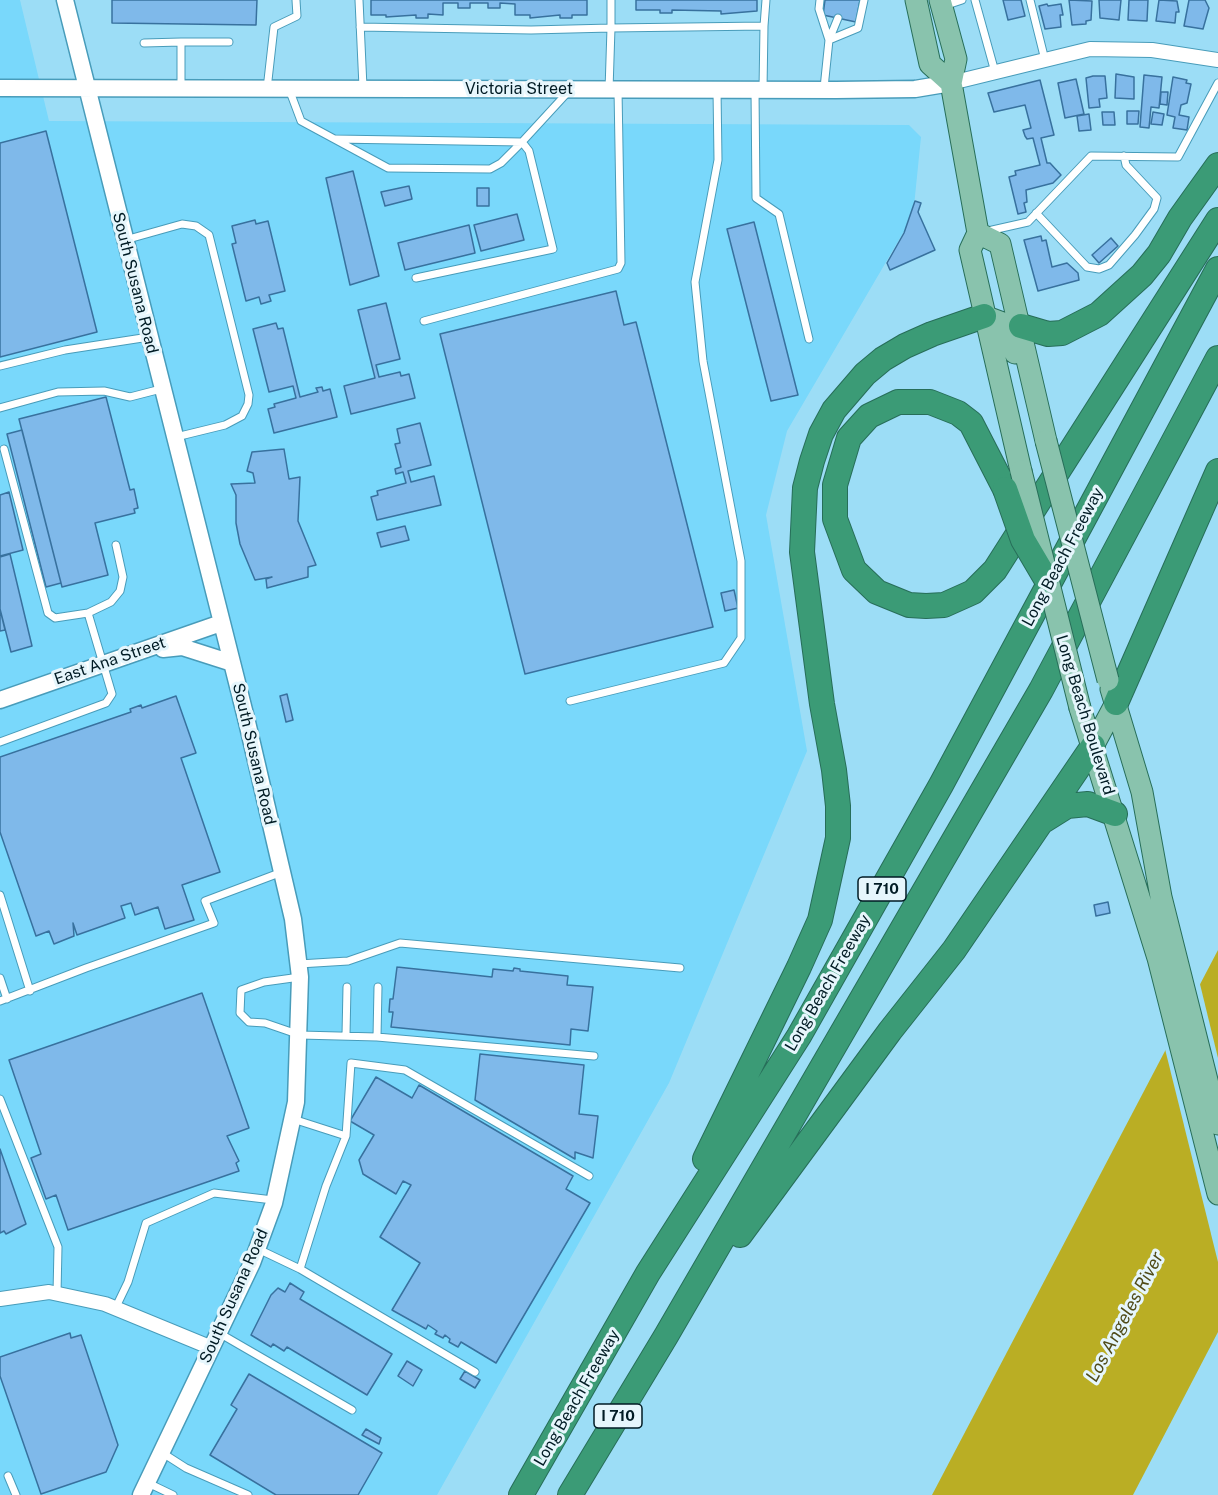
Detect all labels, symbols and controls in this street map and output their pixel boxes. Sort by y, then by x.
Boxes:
street label: Victoria Street [465,79,573,99]
street label: South Susana Road [108,210,162,356]
street label: Long Beach Freeway [1018,484,1108,630]
street label: East Ana Street [52,633,168,689]
street label: Long Beach Boulevard [1052,633,1118,797]
street label: South Susana Road [228,681,280,827]
road number: I 710 [858,877,906,901]
street label: Long Beach Freeway [781,911,875,1055]
street label: South Susana Road [196,1226,272,1366]
water label: Los Angeles River [1082,1248,1168,1386]
street label: Long Beach Freeway [530,1326,624,1470]
road number: I 710 [594,1404,642,1428]

